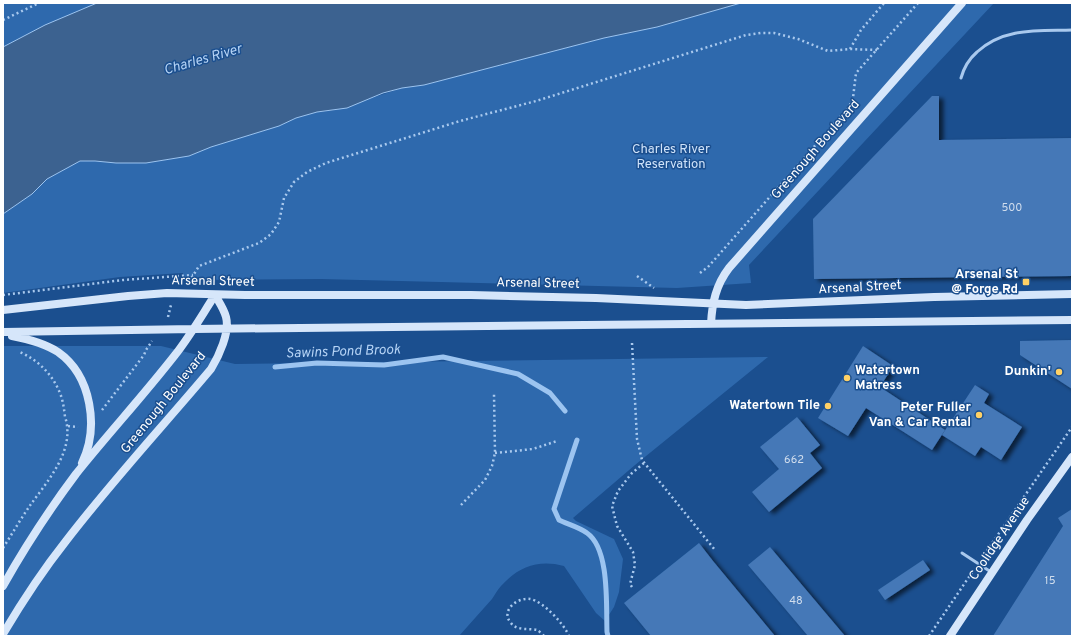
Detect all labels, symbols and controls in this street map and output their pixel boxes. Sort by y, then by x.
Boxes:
water label: Charles River [162,40,246,79]
street label: Greenough Boulevard [768,97,864,203]
park label: Charles River Reservation [632,142,710,173]
house number: 500 [1002,201,1022,215]
place label: Arsenal St @ Forge Rd [951,267,1018,298]
street label: Arsenal Street [171,273,255,291]
street label: Arsenal Street [496,275,580,293]
marker: Arsenal St @ Forge Rd [1021,277,1031,287]
street label: Arsenal Street [818,278,902,298]
water label: Sawins Pond Brook [285,341,402,362]
street label: Greenough Boulevard [118,349,210,457]
place label: Watertown Matress [855,363,920,394]
place label: Dunkin' [1005,364,1051,380]
marker: Dunkin' [1054,367,1064,377]
marker: Watertown Matress [842,373,852,383]
place label: Watertown Tile [729,398,820,414]
place label: Peter Fuller Van & Car Rental [869,400,972,431]
marker: Watertown Tile [823,401,833,411]
marker: Peter Fuller Van & Car Rental [974,410,984,420]
house number: 662 [784,453,804,467]
street label: Coolidge Avenue [966,494,1034,584]
house number: 15 [1045,574,1056,588]
house number: 48 [789,594,803,608]

